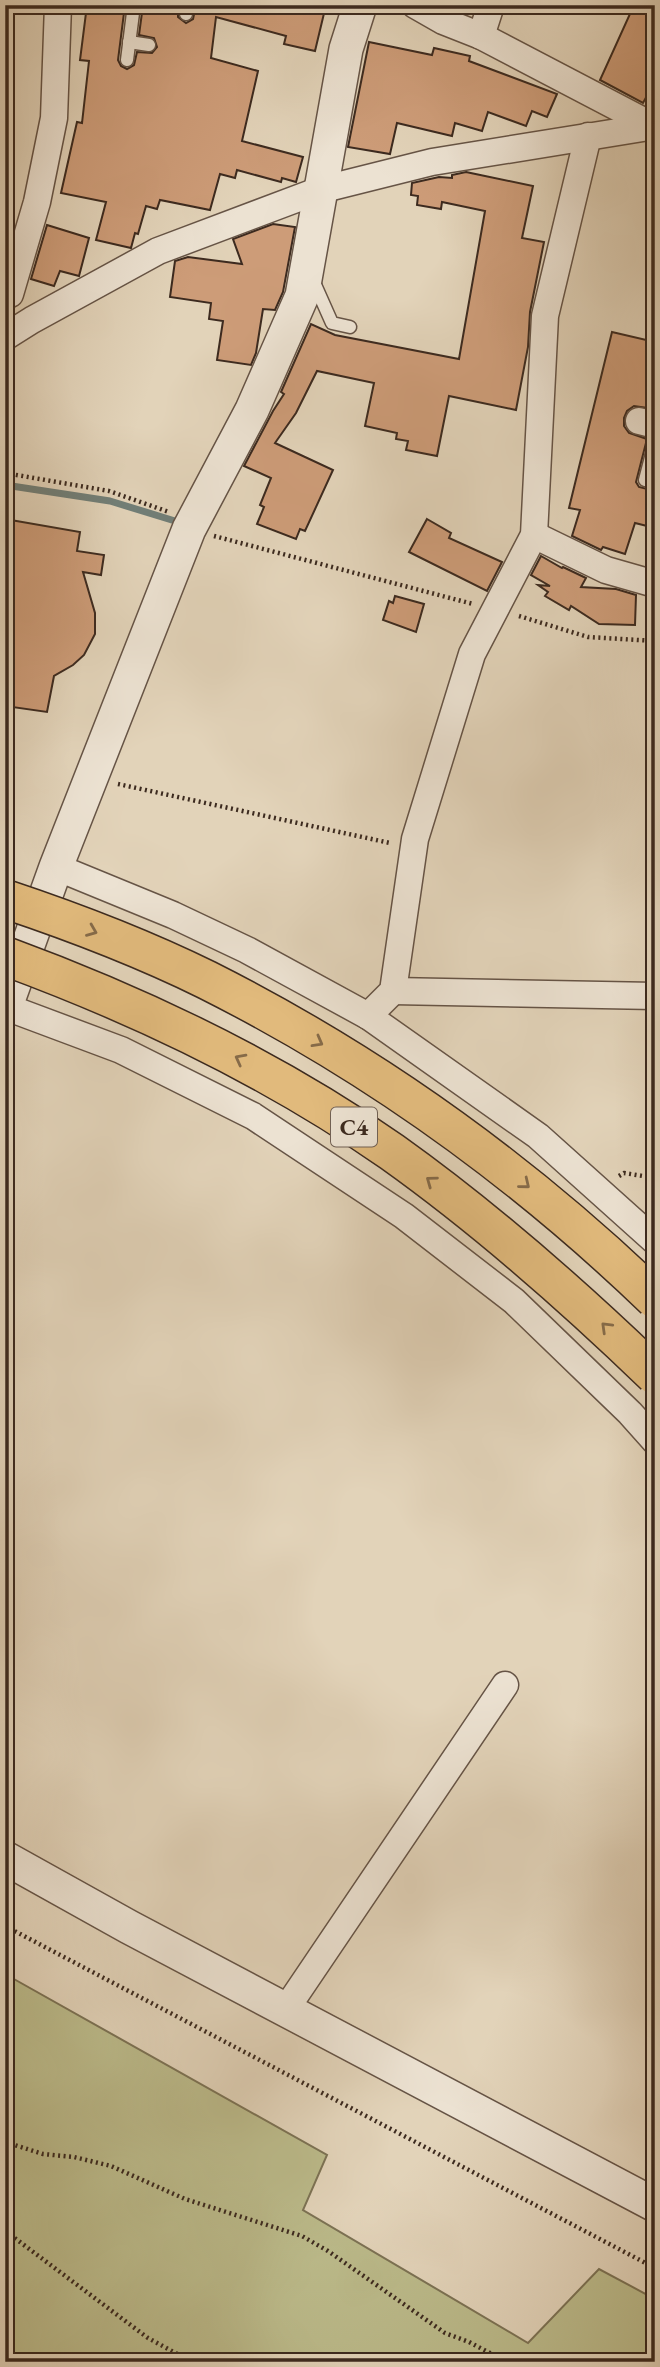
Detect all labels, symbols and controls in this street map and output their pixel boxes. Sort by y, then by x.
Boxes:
one-way arrow [86,922,98,936]
one-way arrow [311,1034,323,1047]
one-way arrow [234,1054,247,1068]
road number: C4 [331,1108,377,1146]
one-way arrow [518,1176,530,1189]
one-way arrow [426,1177,439,1190]
one-way arrow [601,1323,614,1336]

